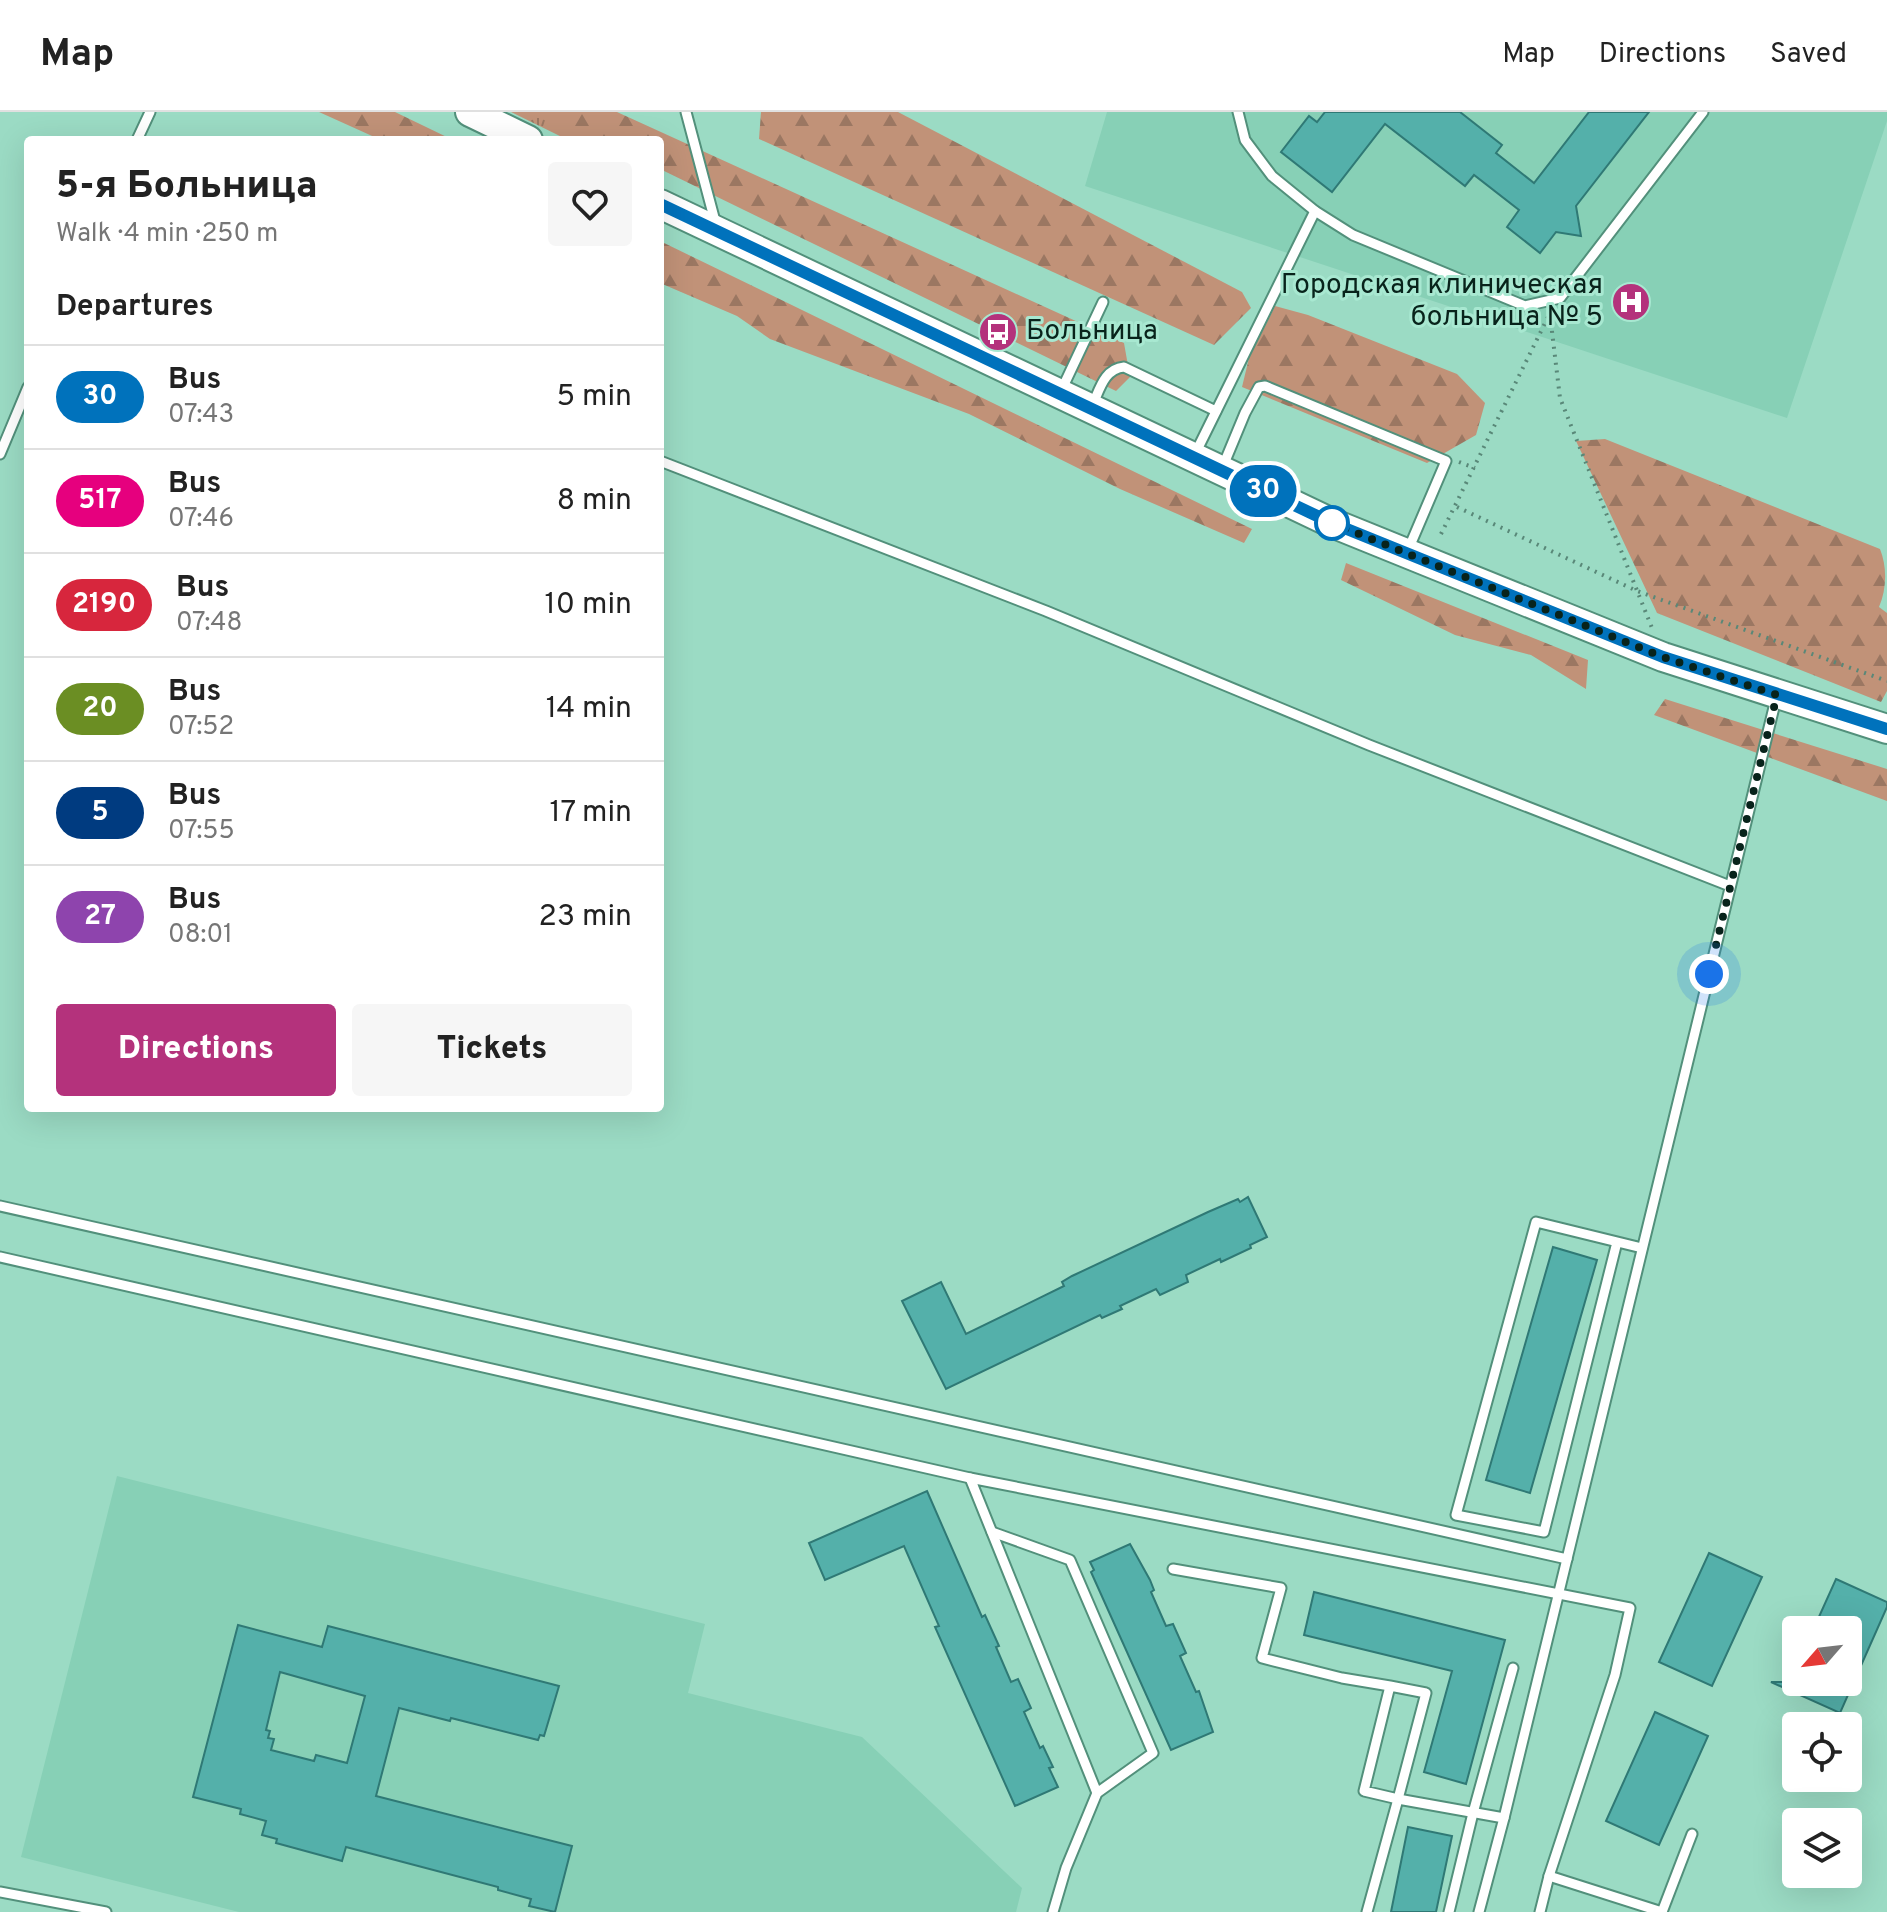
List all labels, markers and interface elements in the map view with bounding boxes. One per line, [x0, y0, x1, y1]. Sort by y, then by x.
text: Map [40, 31, 114, 80]
text: Map [1502, 37, 1555, 73]
text: Directions [1599, 37, 1726, 73]
text: Saved [1770, 37, 1847, 73]
button: heart [548, 162, 632, 246]
text: 5-я Больница [56, 163, 318, 212]
text: Walk · 4 min · 250 m [56, 218, 278, 251]
place label: Городская клиническая больница № 5 [1281, 268, 1603, 336]
hospital icon: Городская клиническая больница № 5 [1610, 281, 1652, 323]
text: Departures [56, 289, 214, 326]
bus stop icon: Больница [977, 311, 1019, 353]
place label: Больница [1026, 314, 1158, 350]
text: Bus [168, 362, 221, 399]
text: 30 [83, 379, 117, 415]
text: 5 min [556, 379, 632, 416]
text: 07:43 [168, 399, 234, 432]
line badge: 30 [1227, 465, 1299, 517]
text: Bus [168, 466, 221, 503]
text: 30 [1246, 473, 1280, 509]
text: 517 [78, 483, 122, 519]
text: 8 min [557, 483, 632, 520]
text: 07:46 [168, 503, 234, 536]
unlabelled marker [1315, 506, 1349, 540]
text: Bus [176, 570, 229, 607]
text: 2190 [72, 587, 136, 623]
text: 10 min [545, 587, 632, 624]
text: 07:48 [176, 607, 242, 640]
text: Bus [168, 674, 221, 711]
text: 20 [82, 691, 118, 727]
text: 14 min [546, 691, 632, 728]
text: 07:52 [168, 711, 234, 744]
text: Bus [168, 778, 221, 815]
text: 5 [91, 795, 109, 831]
text: 17 min [549, 795, 632, 832]
text: 07:55 [168, 815, 235, 848]
text: Bus [168, 882, 221, 919]
text: 27 [84, 899, 116, 935]
text: 23 min [539, 899, 632, 936]
text: 08:01 [168, 919, 233, 952]
your location [1689, 954, 1729, 994]
button: Directions [56, 1004, 336, 1096]
button: Tickets [352, 1004, 632, 1096]
north arrow [1782, 1616, 1862, 1696]
map controls [1782, 1616, 1862, 1888]
button: locate [1782, 1712, 1862, 1792]
button: layers [1782, 1808, 1862, 1888]

